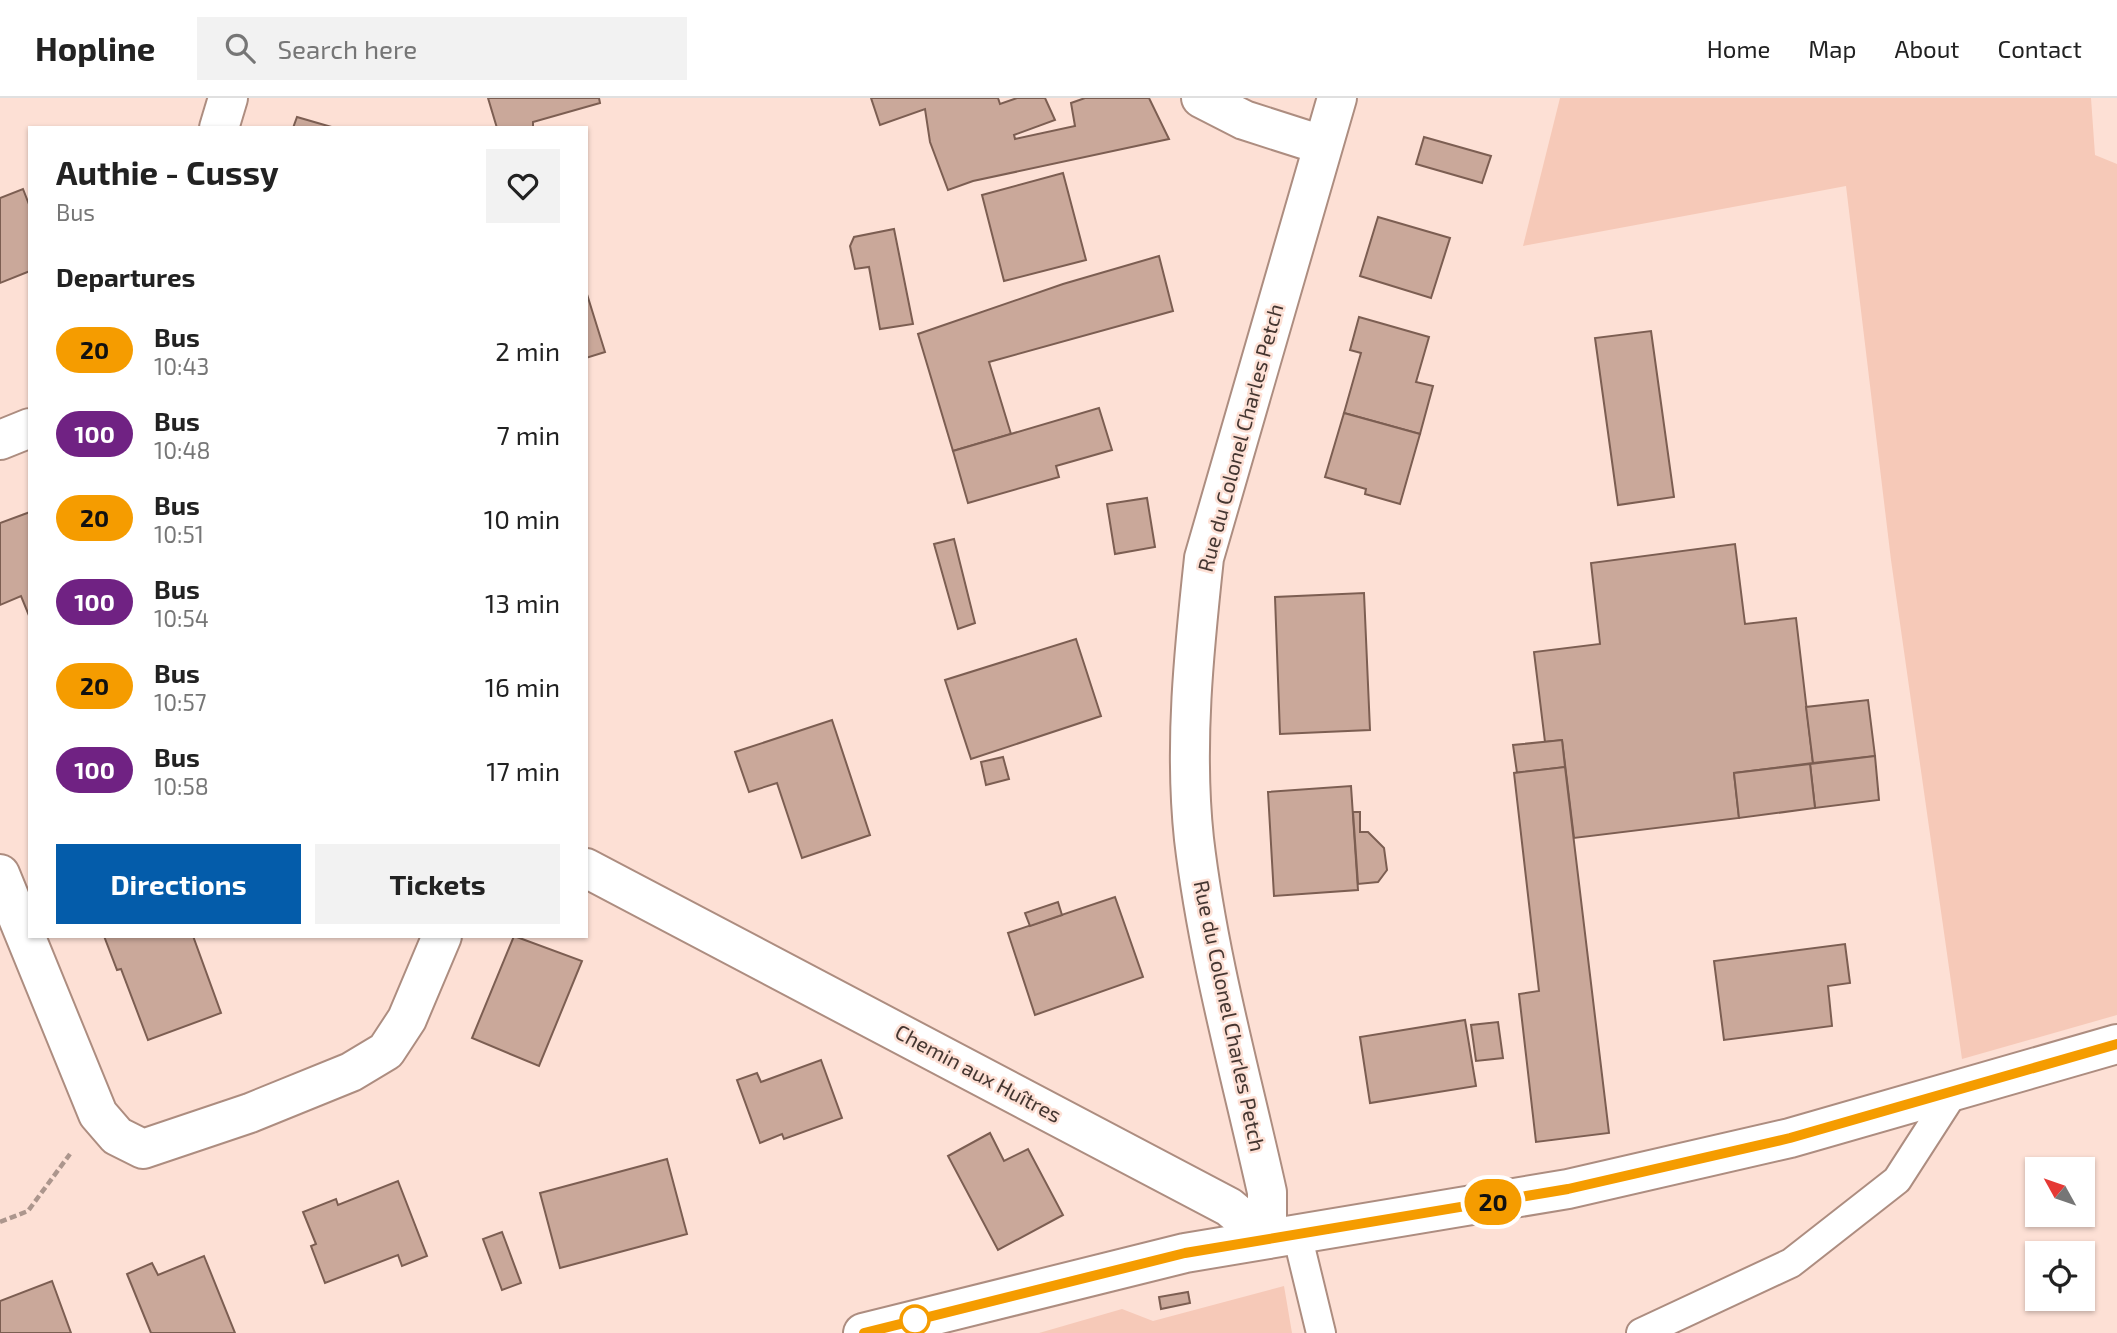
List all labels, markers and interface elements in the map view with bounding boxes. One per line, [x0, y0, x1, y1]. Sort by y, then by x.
search box [197, 17, 687, 80]
text: Hopline [35, 28, 155, 68]
icon: search [221, 29, 259, 67]
text: Search here [277, 33, 417, 64]
text: Home [1707, 34, 1770, 63]
text: Map [1808, 34, 1856, 63]
text: About [1894, 34, 1960, 63]
text: Contact [1998, 34, 2082, 63]
button: heart [486, 149, 560, 223]
text: Authie - Cussy [56, 152, 279, 192]
text: Bus [56, 198, 95, 226]
text: Departures [56, 261, 195, 292]
street label: Rue du Colonel Charles Petch [1192, 301, 1287, 574]
text: Bus [154, 321, 200, 352]
text: 20 [80, 335, 109, 364]
text: 2 min [495, 335, 560, 366]
text: 10:43 [154, 352, 209, 380]
text: Bus [154, 405, 200, 436]
text: 100 [74, 419, 115, 448]
text: 7 min [497, 419, 560, 450]
text: 10:48 [154, 436, 211, 464]
text: Bus [154, 489, 200, 520]
text: 20 [80, 503, 109, 532]
text: 10 min [484, 503, 560, 534]
text: 10:51 [154, 520, 204, 548]
text: Bus [154, 573, 200, 604]
text: 100 [74, 587, 115, 616]
text: 13 min [485, 587, 560, 618]
text: 10:54 [154, 604, 209, 632]
text: Bus [154, 657, 200, 688]
text: 20 [80, 671, 109, 700]
text: 16 min [485, 671, 560, 702]
text: 10:57 [154, 688, 207, 716]
text: Bus [154, 741, 200, 772]
text: 100 [74, 755, 115, 784]
text: 17 min [486, 755, 560, 786]
text: 10:58 [154, 772, 209, 800]
button: Directions [56, 844, 301, 924]
button: Tickets [315, 844, 560, 924]
street label: Rue du Colonel Charles Petch [1189, 878, 1271, 1154]
street label: Chemin aux Huîtres [891, 1018, 1066, 1127]
north arrow [2025, 1157, 2095, 1227]
map controls [2025, 1157, 2095, 1311]
line badge: 20 [1462, 1179, 1524, 1225]
text: 20 [1478, 1187, 1508, 1216]
button: locate [2025, 1241, 2095, 1311]
unlabelled marker [900, 1305, 930, 1333]

